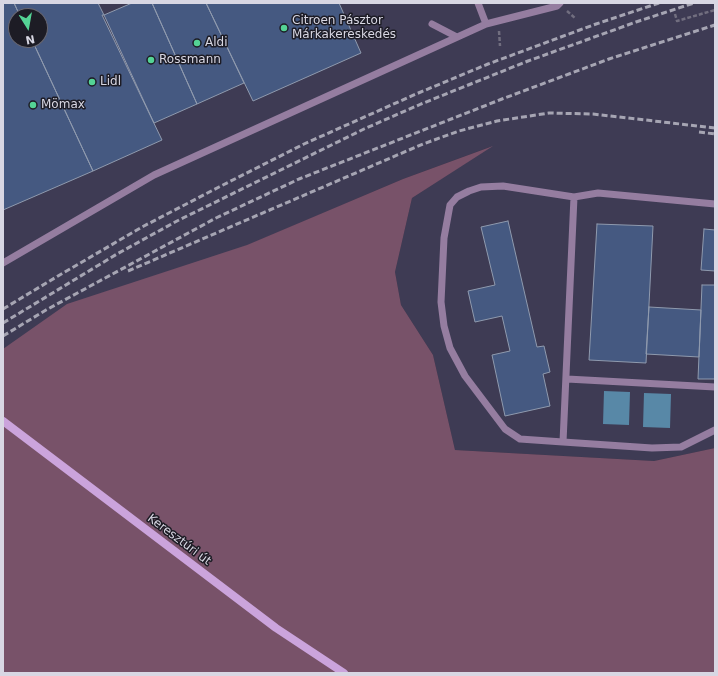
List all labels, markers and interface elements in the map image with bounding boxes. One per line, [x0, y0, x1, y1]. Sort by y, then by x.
north arrow [8, 8, 48, 48]
place label: Citroen Pásztor Márkakereskedés [292, 14, 396, 42]
marker: Citroen Pásztor Márkakereskedés [279, 23, 289, 33]
text: N [24, 32, 36, 47]
place label: Aldi [205, 36, 227, 50]
marker: Aldi [192, 38, 202, 48]
place label: Rossmann [159, 53, 221, 67]
marker: Rossmann [146, 55, 156, 65]
place label: Lidl [100, 75, 121, 89]
marker: Lidl [87, 77, 97, 87]
place label: Mömax [41, 98, 85, 112]
marker: Mömax [28, 100, 38, 110]
street label: Keresztúri út [144, 511, 214, 569]

